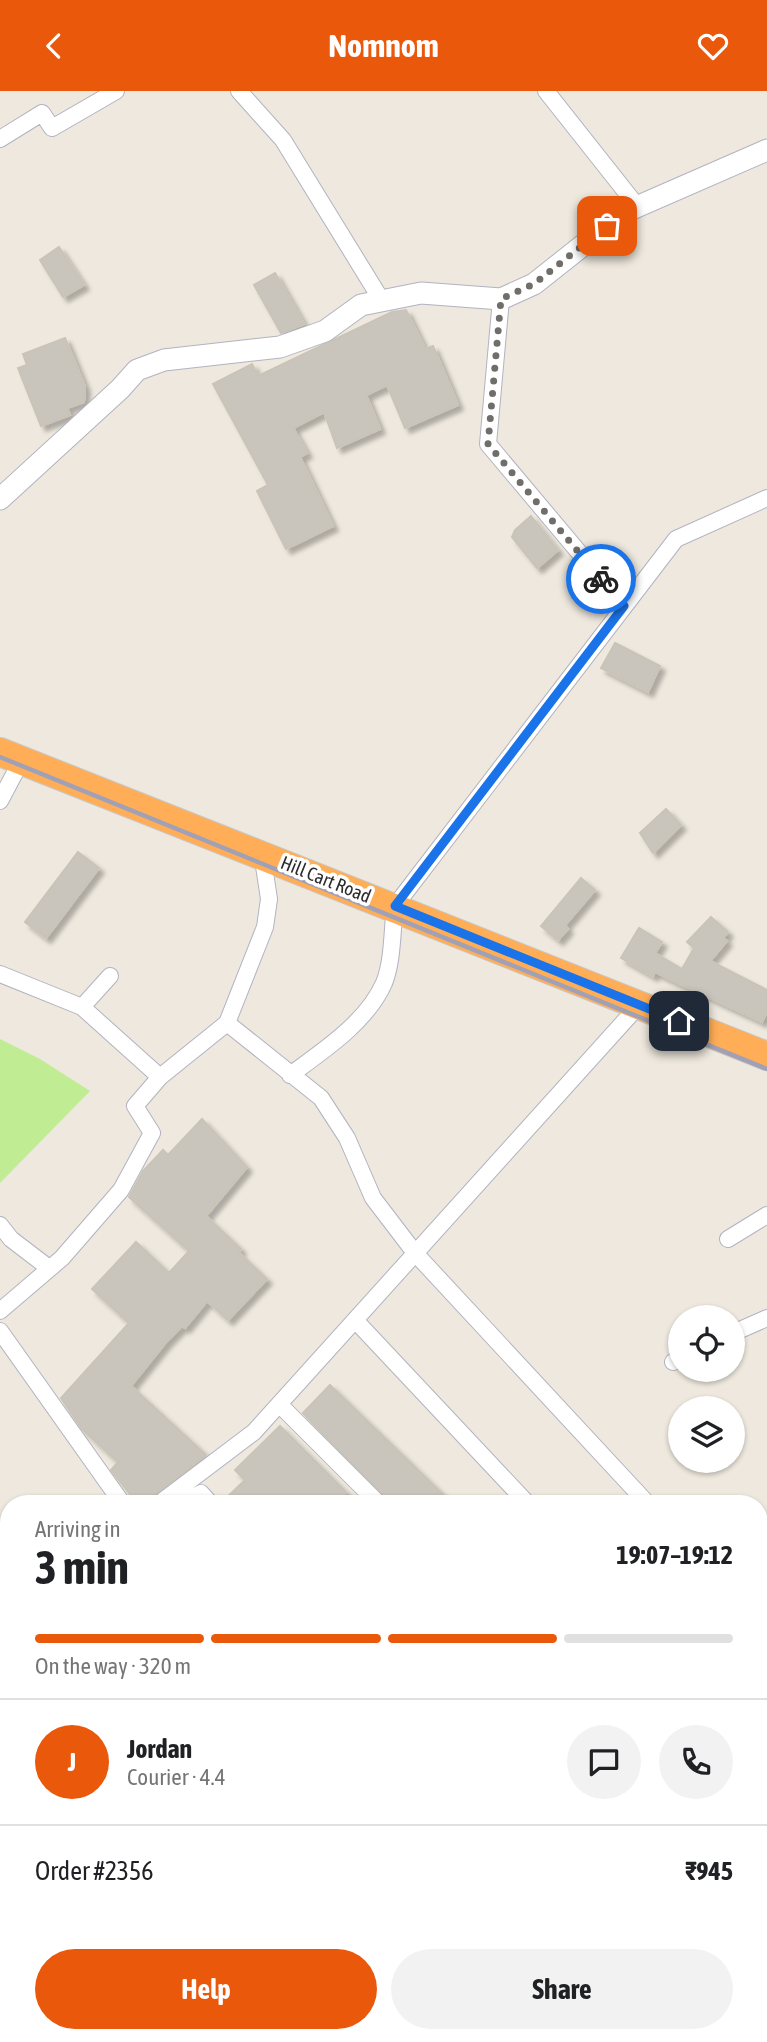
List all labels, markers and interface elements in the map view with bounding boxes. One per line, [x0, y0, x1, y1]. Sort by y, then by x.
icon: back [35, 27, 73, 65]
text: Nomnom [328, 27, 439, 64]
icon: heart [694, 27, 732, 65]
pin [577, 196, 637, 256]
icon: bag [588, 207, 626, 245]
courier [566, 544, 636, 614]
icon: bike [582, 560, 620, 598]
street label: Hill Cart Road [278, 851, 374, 907]
pin [649, 991, 709, 1051]
icon: home [660, 1002, 698, 1040]
map controls [668, 1305, 745, 1473]
button: locate [668, 1305, 745, 1382]
button: layers [668, 1396, 745, 1473]
text: Arriving in [35, 1516, 121, 1542]
text: 19:07–19:12 [616, 1540, 733, 1570]
text: 3 min [35, 1541, 129, 1594]
text: On the way · 320 m [35, 1653, 191, 1679]
button: chat [567, 1725, 641, 1799]
button: phone [659, 1725, 733, 1799]
text: Jordan [127, 1734, 192, 1764]
text: J [68, 1747, 76, 1777]
text: Courier · 4.4 [127, 1764, 226, 1790]
text: Order #2356 [35, 1856, 154, 1886]
text: ₹945 [685, 1856, 733, 1886]
button: Help [35, 1949, 377, 2029]
button: Share [391, 1949, 733, 2029]

